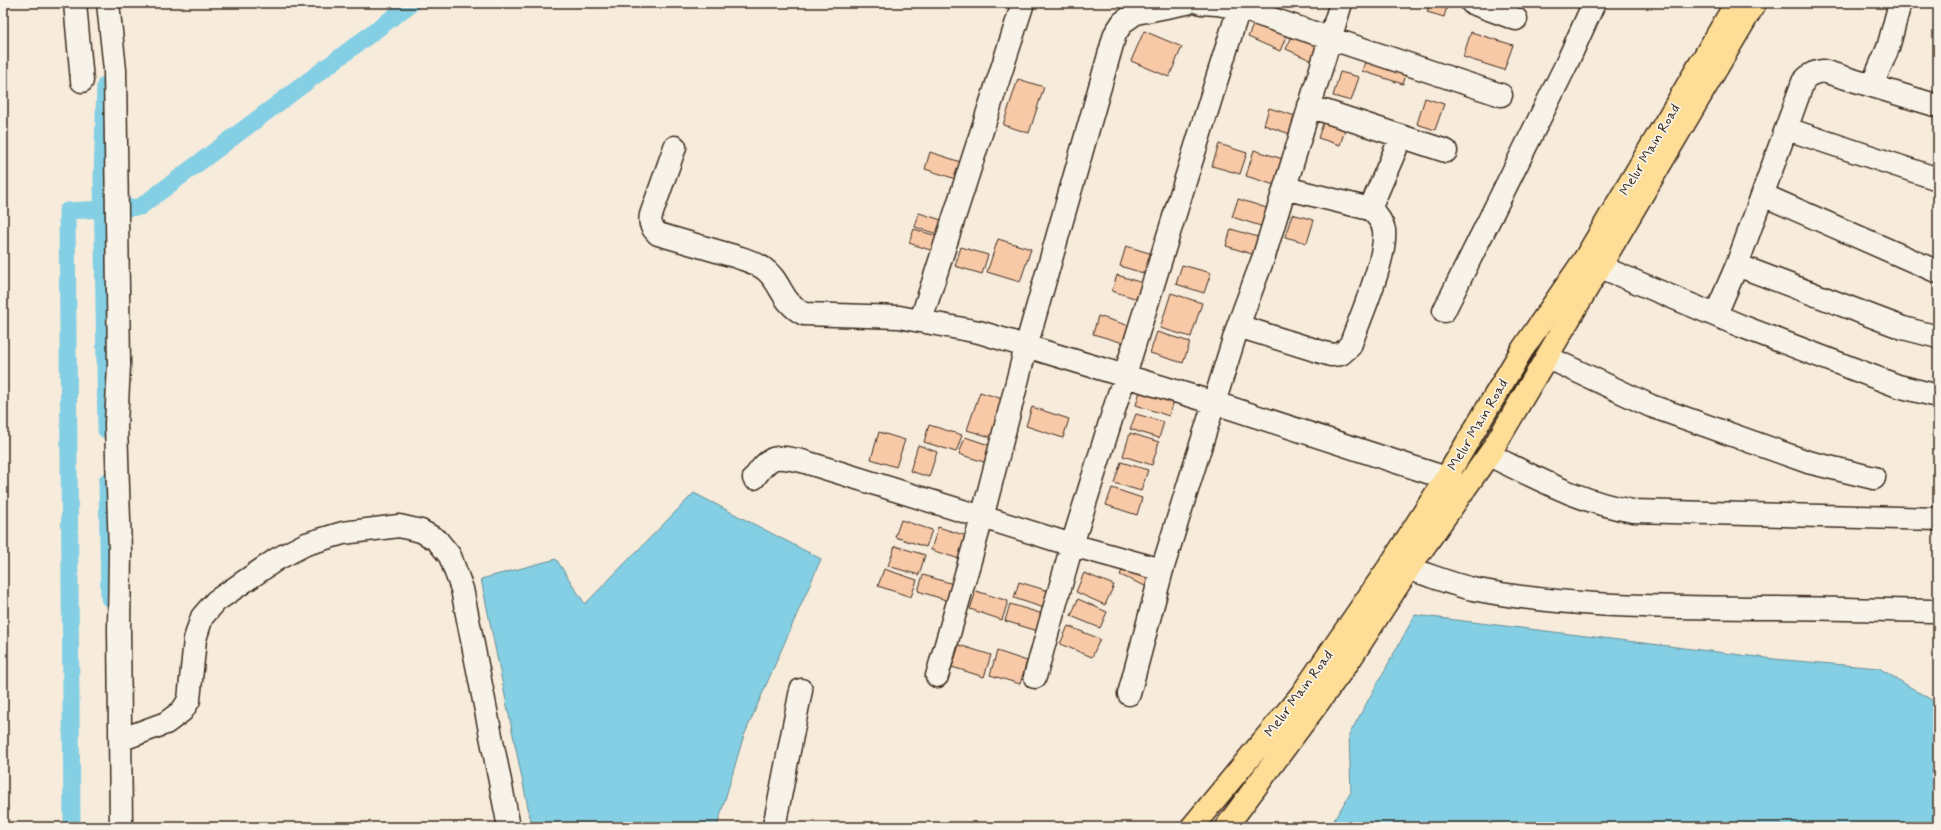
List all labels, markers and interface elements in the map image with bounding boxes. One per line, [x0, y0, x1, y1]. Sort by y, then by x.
street label: Melur Main Road [1616, 101, 1684, 199]
street label: Melur Main Road [1444, 376, 1512, 474]
street label: Melur Main Road [1261, 647, 1337, 741]

